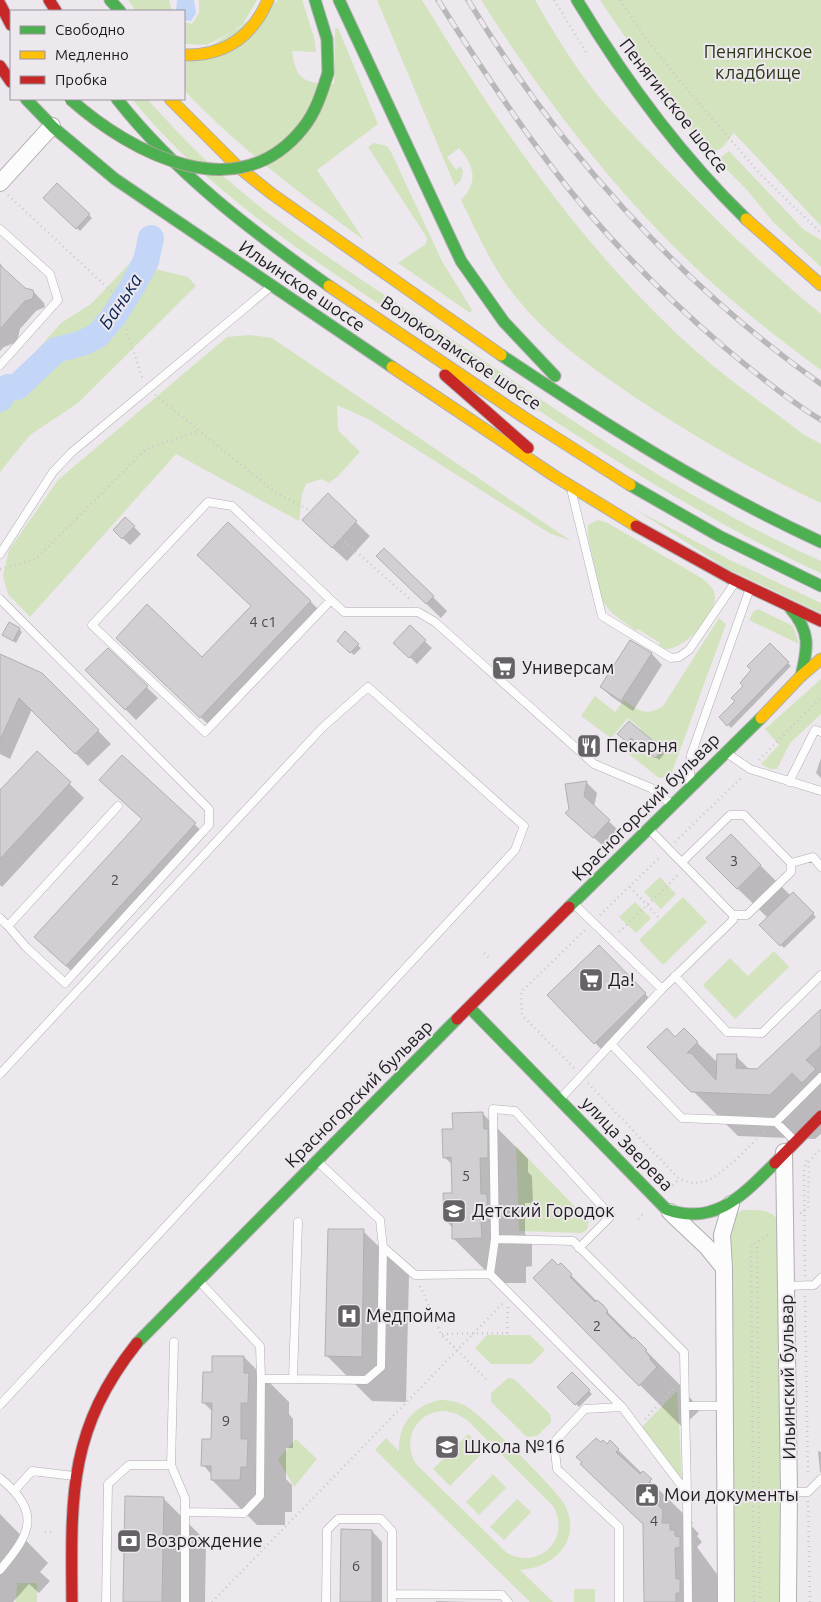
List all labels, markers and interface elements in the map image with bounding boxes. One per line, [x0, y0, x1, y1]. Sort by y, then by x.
legend [10, 10, 185, 100]
text: Свободно [55, 21, 125, 38]
street label: Пенягинское шоссе [616, 34, 733, 176]
park label: Пенягинское кладбище [704, 41, 812, 82]
text: Медленно [55, 46, 129, 63]
text: Пробка [55, 71, 107, 88]
street label: Ильинское шоссе [236, 236, 369, 335]
water label: Банька [94, 269, 146, 333]
street label: Волоколамское шоссе [378, 291, 545, 413]
house number: 4 с1 [249, 613, 277, 630]
supermarket icon: Универсам [491, 655, 517, 681]
place label: Универсам [522, 657, 614, 677]
street label: Красногорский бульвар [568, 729, 723, 884]
restaurant icon: Пекарня [576, 733, 602, 759]
place label: Пекарня [606, 735, 678, 755]
house number: 3 [730, 852, 738, 869]
house number: 2 [111, 871, 119, 888]
supermarket icon: Да! [578, 967, 604, 993]
place label: Да! [608, 969, 635, 989]
street label: Красногорский бульвар [281, 1016, 436, 1171]
street label: улица Зверева [578, 1092, 678, 1194]
house number: 5 [462, 1167, 470, 1184]
school or university icon: Детский Городок [441, 1198, 467, 1224]
place label: Детский Городок [472, 1200, 615, 1220]
street label: Ильинский бульвар [776, 1294, 798, 1460]
hospital icon: Медпойма [336, 1303, 362, 1329]
place label: Медпойма [366, 1305, 456, 1325]
house number: 2 [593, 1317, 601, 1334]
house number: 9 [222, 1412, 230, 1429]
school or university icon: Школа №16 [434, 1434, 460, 1460]
place label: Школа №16 [464, 1436, 565, 1456]
public building icon: Мои документы [634, 1482, 660, 1508]
place label: Мои документы [664, 1484, 799, 1504]
house number: 4 [650, 1512, 658, 1529]
bank icon: Возрождение [116, 1528, 142, 1554]
place label: Возрождение [146, 1530, 263, 1550]
house number: 6 [352, 1557, 360, 1574]

